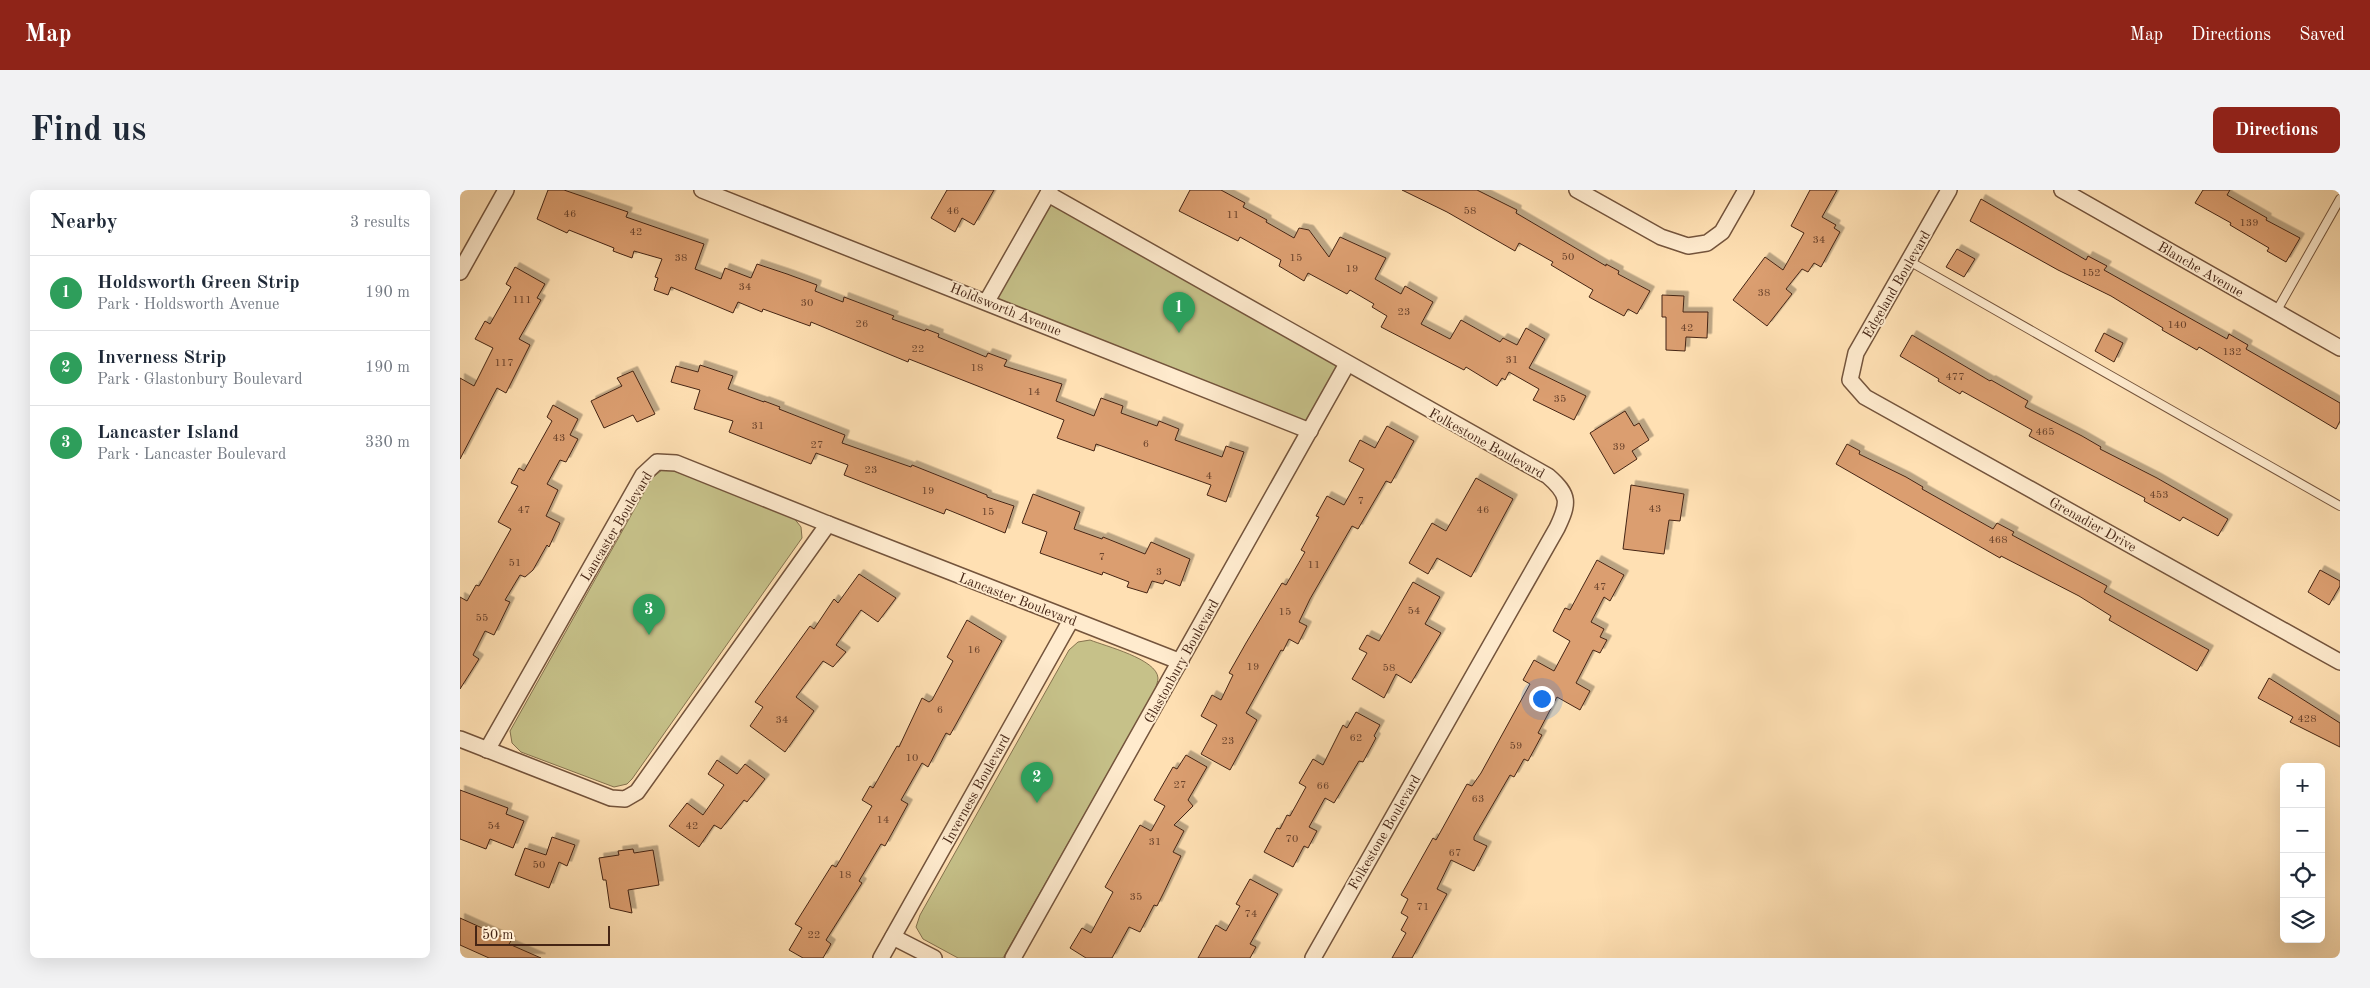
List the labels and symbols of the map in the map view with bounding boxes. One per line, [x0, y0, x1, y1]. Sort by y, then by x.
house number: 46 [947, 206, 959, 217]
house number: 58 [1464, 206, 1476, 217]
house number: 46 [564, 209, 576, 220]
house number: 11 [1227, 210, 1239, 221]
house number: 139 [2239, 218, 2259, 229]
house number: 42 [630, 227, 642, 238]
street label: Edgeland Boulevard [1860, 228, 1933, 341]
house number: 34 [1813, 235, 1825, 246]
street label: Blanche Avenue [2155, 240, 2246, 300]
house number: 50 [1562, 252, 1574, 263]
house number: 38 [675, 253, 687, 264]
house number: 15 [1290, 253, 1302, 264]
house number: 19 [1346, 264, 1358, 275]
house number: 152 [2081, 268, 2101, 279]
street label: Holdsworth Avenue [948, 281, 1063, 339]
house number: 34 [739, 282, 751, 293]
house number: 38 [1758, 288, 1770, 299]
pin: 1 [1163, 292, 1195, 333]
house number: 111 [512, 295, 532, 306]
house number: 30 [801, 298, 813, 309]
house number: 23 [1398, 307, 1410, 318]
house number: 26 [856, 319, 868, 330]
house number: 140 [2167, 320, 2187, 331]
house number: 42 [1681, 323, 1693, 334]
house number: 22 [912, 344, 924, 355]
house number: 132 [2222, 347, 2242, 358]
house number: 31 [1506, 355, 1518, 366]
house number: 117 [494, 358, 514, 369]
house number: 18 [971, 363, 983, 374]
house number: 477 [1945, 372, 1965, 383]
house number: 14 [1028, 387, 1040, 398]
house number: 35 [1554, 394, 1566, 405]
street label: Folkestone Boulevard [1426, 406, 1547, 482]
house number: 31 [752, 421, 764, 432]
house number: 465 [2035, 427, 2055, 438]
house number: 43 [553, 433, 565, 444]
house number: 6 [1143, 439, 1149, 450]
house number: 27 [811, 440, 823, 451]
house number: 39 [1613, 442, 1625, 453]
house number: 23 [865, 465, 877, 476]
street label: Lancaster Boulevard [579, 469, 655, 584]
house number: 4 [1206, 471, 1212, 482]
house number: 19 [922, 486, 934, 497]
house number: 453 [2149, 490, 2169, 501]
street label: Grenadier Drive [2046, 495, 2139, 555]
house number: 7 [1358, 496, 1364, 507]
house number: 43 [1649, 504, 1661, 515]
house number: 47 [518, 505, 530, 516]
house number: 46 [1477, 505, 1489, 516]
house number: 15 [982, 507, 994, 518]
house number: 468 [1988, 535, 2008, 546]
house number: 7 [1099, 552, 1105, 563]
house number: 51 [509, 558, 521, 569]
house number: 11 [1308, 560, 1320, 571]
house number: 3 [1156, 567, 1162, 578]
street label: Lancaster Boulevard [957, 571, 1079, 629]
house number: 47 [1594, 582, 1606, 593]
pin: 3 [633, 594, 665, 635]
street label: Glastonbury Boulevard [1142, 597, 1222, 726]
house number: 54 [1408, 606, 1420, 617]
house number: 15 [1279, 607, 1291, 618]
house number: 55 [476, 613, 488, 624]
house number: 16 [968, 645, 980, 656]
house number: 19 [1247, 662, 1259, 673]
house number: 58 [1383, 663, 1395, 674]
your location [1529, 686, 1555, 712]
house number: 6 [937, 705, 943, 716]
house number: 428 [2297, 714, 2317, 725]
house number: 34 [776, 715, 788, 726]
street label: Inverness Boulevard [941, 732, 1013, 847]
house number: 62 [1350, 733, 1362, 744]
house number: 23 [1222, 736, 1234, 747]
house number: 59 [1510, 741, 1522, 752]
house number: 10 [906, 753, 918, 764]
pin: 2 [1021, 762, 1053, 803]
street label: Folkestone Boulevard [1346, 773, 1423, 892]
house number: 27 [1174, 780, 1186, 791]
house number: 66 [1317, 781, 1329, 792]
house number: 63 [1472, 794, 1484, 805]
house number: 14 [877, 815, 889, 826]
house number: 54 [488, 821, 500, 832]
house number: 42 [686, 821, 698, 832]
house number: 70 [1286, 834, 1298, 845]
house number: 31 [1149, 837, 1161, 848]
house number: 67 [1449, 848, 1461, 859]
house number: 50 [533, 860, 545, 871]
house number: 18 [839, 870, 851, 881]
house number: 35 [1130, 892, 1142, 903]
house number: 71 [1417, 902, 1429, 913]
house number: 74 [1245, 909, 1257, 920]
scale bar [475, 923, 610, 946]
house number: 22 [808, 930, 820, 941]

